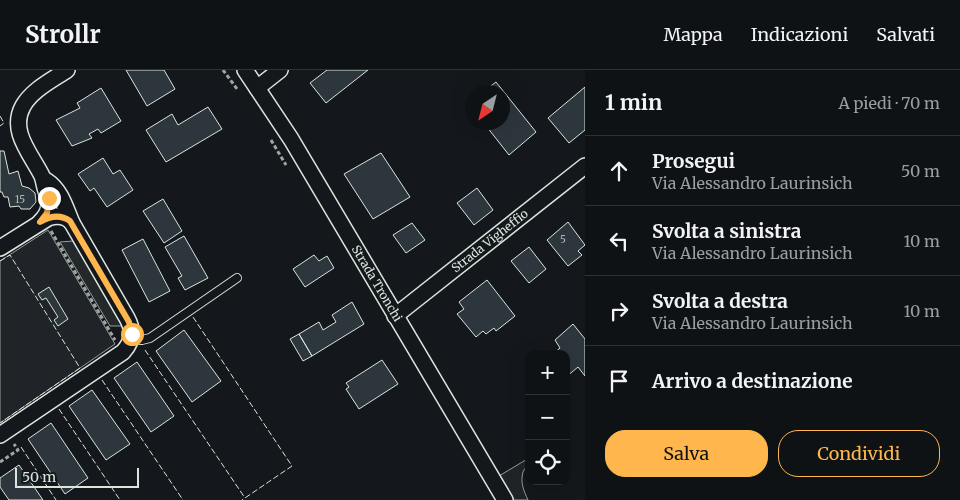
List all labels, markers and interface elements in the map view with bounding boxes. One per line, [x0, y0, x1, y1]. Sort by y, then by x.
text: Strollr [25, 19, 101, 50]
text: Mappa [663, 23, 723, 46]
text: Indicazioni [751, 23, 848, 46]
text: Salvati [876, 23, 935, 46]
north arrow [465, 85, 510, 130]
text: 1 min [605, 89, 662, 116]
text: A piedi · 70 m [839, 93, 940, 113]
text: Prosegui [652, 149, 735, 173]
icon: ahead [605, 157, 633, 185]
text: 50 m [901, 161, 940, 181]
text: Via Alessandro Laurinsich [652, 173, 853, 193]
route end [38, 187, 61, 210]
house number: 15 [15, 193, 25, 206]
street label: Strada Vigheffio [448, 206, 531, 275]
text: Svolta a sinistra [652, 219, 801, 243]
icon: left [605, 227, 633, 255]
text: 10 m [903, 231, 940, 251]
house number: 5 [560, 233, 566, 246]
street label: Strada Tronchi [349, 242, 406, 324]
text: Via Alessandro Laurinsich [652, 243, 853, 263]
text: Svolta a destra [652, 289, 788, 313]
icon: right [605, 297, 633, 325]
text: 10 m [903, 301, 940, 321]
text: Via Alessandro Laurinsich [652, 313, 853, 333]
route start [121, 323, 144, 346]
map controls [525, 350, 570, 485]
button: + [525, 350, 570, 395]
icon: arrive [605, 367, 633, 395]
text: Arrivo a destinazione [652, 369, 852, 393]
button: − [525, 395, 570, 440]
button: Salva [605, 430, 768, 477]
button: Condividi [778, 430, 940, 477]
button: locate [525, 440, 570, 485]
scale bar [15, 465, 139, 488]
text: 50 m [22, 468, 56, 486]

